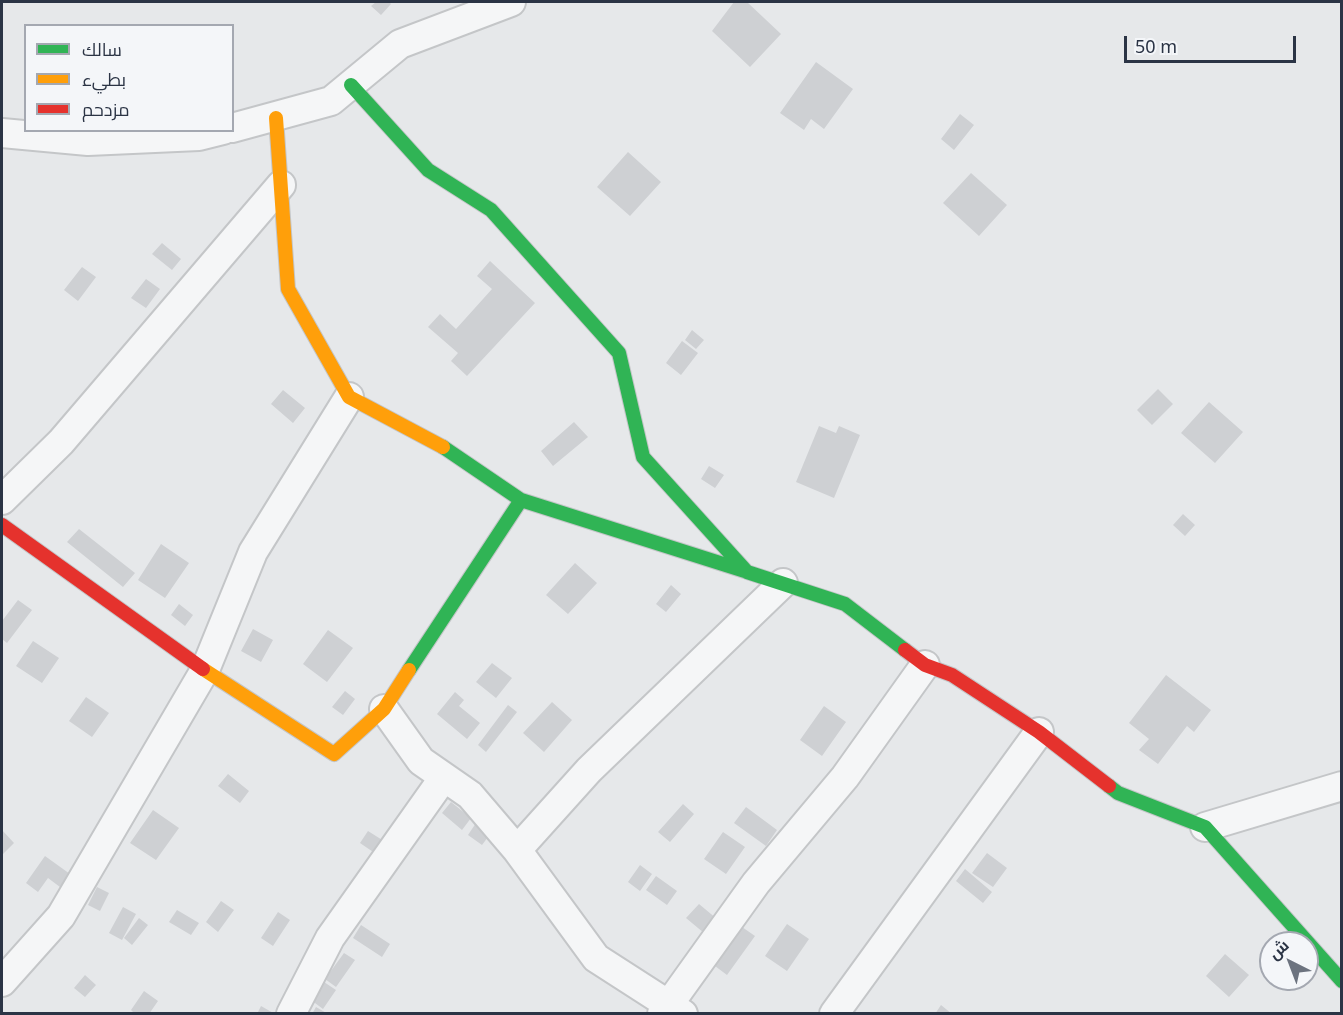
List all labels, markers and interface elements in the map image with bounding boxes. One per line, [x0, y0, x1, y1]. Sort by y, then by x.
legend [24, 24, 234, 132]
scale bar [1127, 24, 1300, 62]
text: 50 m [1135, 34, 1177, 58]
text: سالك [82, 37, 122, 61]
text: بطيء [82, 67, 126, 91]
text: مزدحم [82, 97, 130, 121]
north arrow [1259, 931, 1319, 991]
text: ش [1263, 934, 1293, 964]

